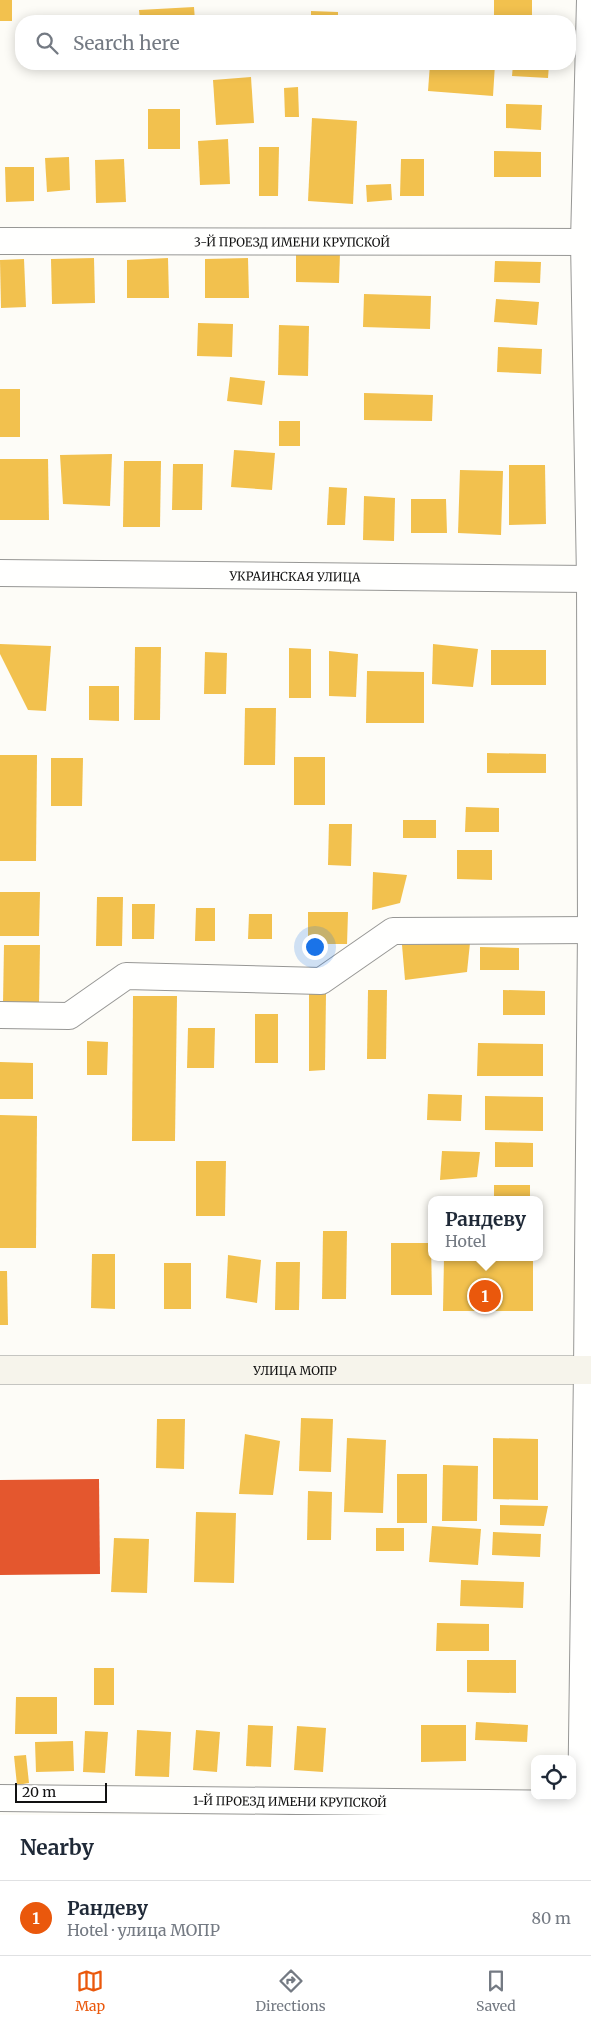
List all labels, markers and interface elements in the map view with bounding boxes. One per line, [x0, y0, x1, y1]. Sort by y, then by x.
search box [15, 15, 576, 70]
icon: search [33, 29, 61, 57]
text: Search here [73, 31, 180, 55]
street label: 3-Й ПРОЕЗД ИМЕНИ КРУПСКОЙ [194, 234, 390, 249]
street label: УКРАИНСКАЯ УЛИЦА [228, 568, 361, 584]
your location [302, 934, 328, 960]
popup [428, 1196, 543, 1261]
text: Рандеву [445, 1207, 526, 1231]
text: Hotel [445, 1231, 486, 1251]
pin: 1 [469, 1277, 501, 1315]
street label: УЛИЦА МОПР [252, 1363, 337, 1378]
map controls [531, 1755, 576, 1800]
button: locate [531, 1755, 576, 1800]
scale bar [15, 1780, 108, 1803]
text: 20 m [22, 1783, 56, 1801]
street label: 1-Й ПРОЕЗД ИМЕНИ КРУПСКОЙ [193, 1792, 387, 1809]
text: Nearby [20, 1834, 94, 1861]
text: Рандеву [67, 1896, 148, 1920]
text: 1 [32, 1908, 40, 1928]
text: 80 m [532, 1908, 571, 1928]
text: Hotel · улица МОПР [67, 1920, 220, 1940]
tab: Map [75, 1967, 105, 2015]
tab: Directions [256, 1967, 326, 2015]
tab: Saved [476, 1967, 516, 2015]

